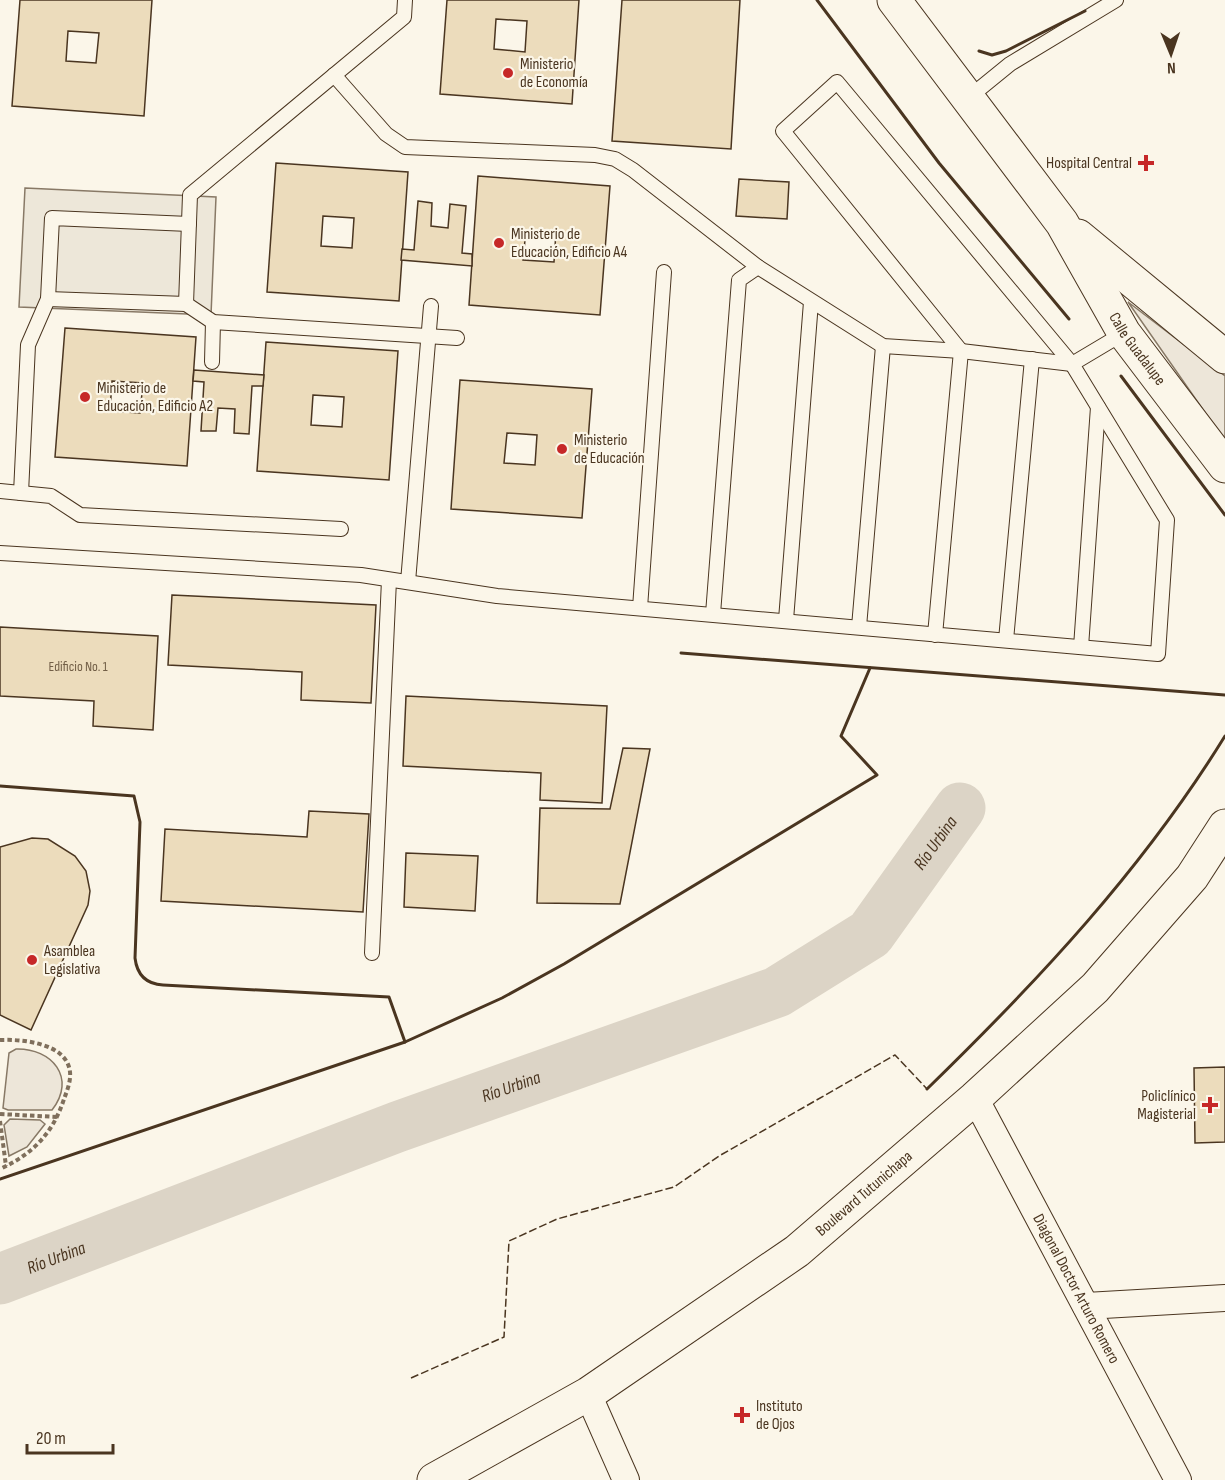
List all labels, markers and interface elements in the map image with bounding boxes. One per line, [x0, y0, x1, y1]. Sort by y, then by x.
north arrow [1141, 24, 1201, 84]
place label: Ministerio de Economía [520, 55, 588, 92]
text: N [1167, 58, 1176, 77]
marker: Ministerio de Economía [501, 66, 515, 80]
place label: Hospital Central [1046, 154, 1132, 173]
marker: Hospital Central [1137, 154, 1155, 172]
place label: Ministerio de Educación, Edificio A4 [511, 225, 627, 262]
marker: Ministerio de Educación, Edificio A4 [492, 236, 506, 250]
street label: Calle Guadalupe [1105, 309, 1170, 389]
place label: Ministerio de Educación, Edificio A2 [97, 379, 213, 416]
marker: Ministerio de Educación, Edificio A2 [78, 390, 92, 404]
place label: Ministerio de Educación [574, 431, 645, 468]
marker: Ministerio de Educación [555, 442, 569, 456]
house number: Edificio No. 1 [48, 658, 108, 675]
water label: Río Urbina [909, 811, 962, 874]
place label: Asamblea Legislativa [43, 942, 100, 979]
marker: Asamblea Legislativa [25, 953, 39, 967]
water label: Río Urbina [479, 1066, 544, 1107]
place label: Policlínico Magisterial [1137, 1087, 1196, 1124]
marker: Policlínico Magisterial [1201, 1096, 1219, 1114]
street label: Boulevard Tutunichapa [812, 1147, 916, 1240]
street label: Diagonal Doctor Arturo Romero [1029, 1211, 1124, 1367]
water label: Río Urbina [24, 1237, 89, 1278]
place label: Instituto de Ojos [756, 1397, 803, 1434]
marker: Instituto de Ojos [733, 1406, 751, 1424]
scale bar [27, 1417, 112, 1455]
text: 20 m [36, 1428, 66, 1449]

